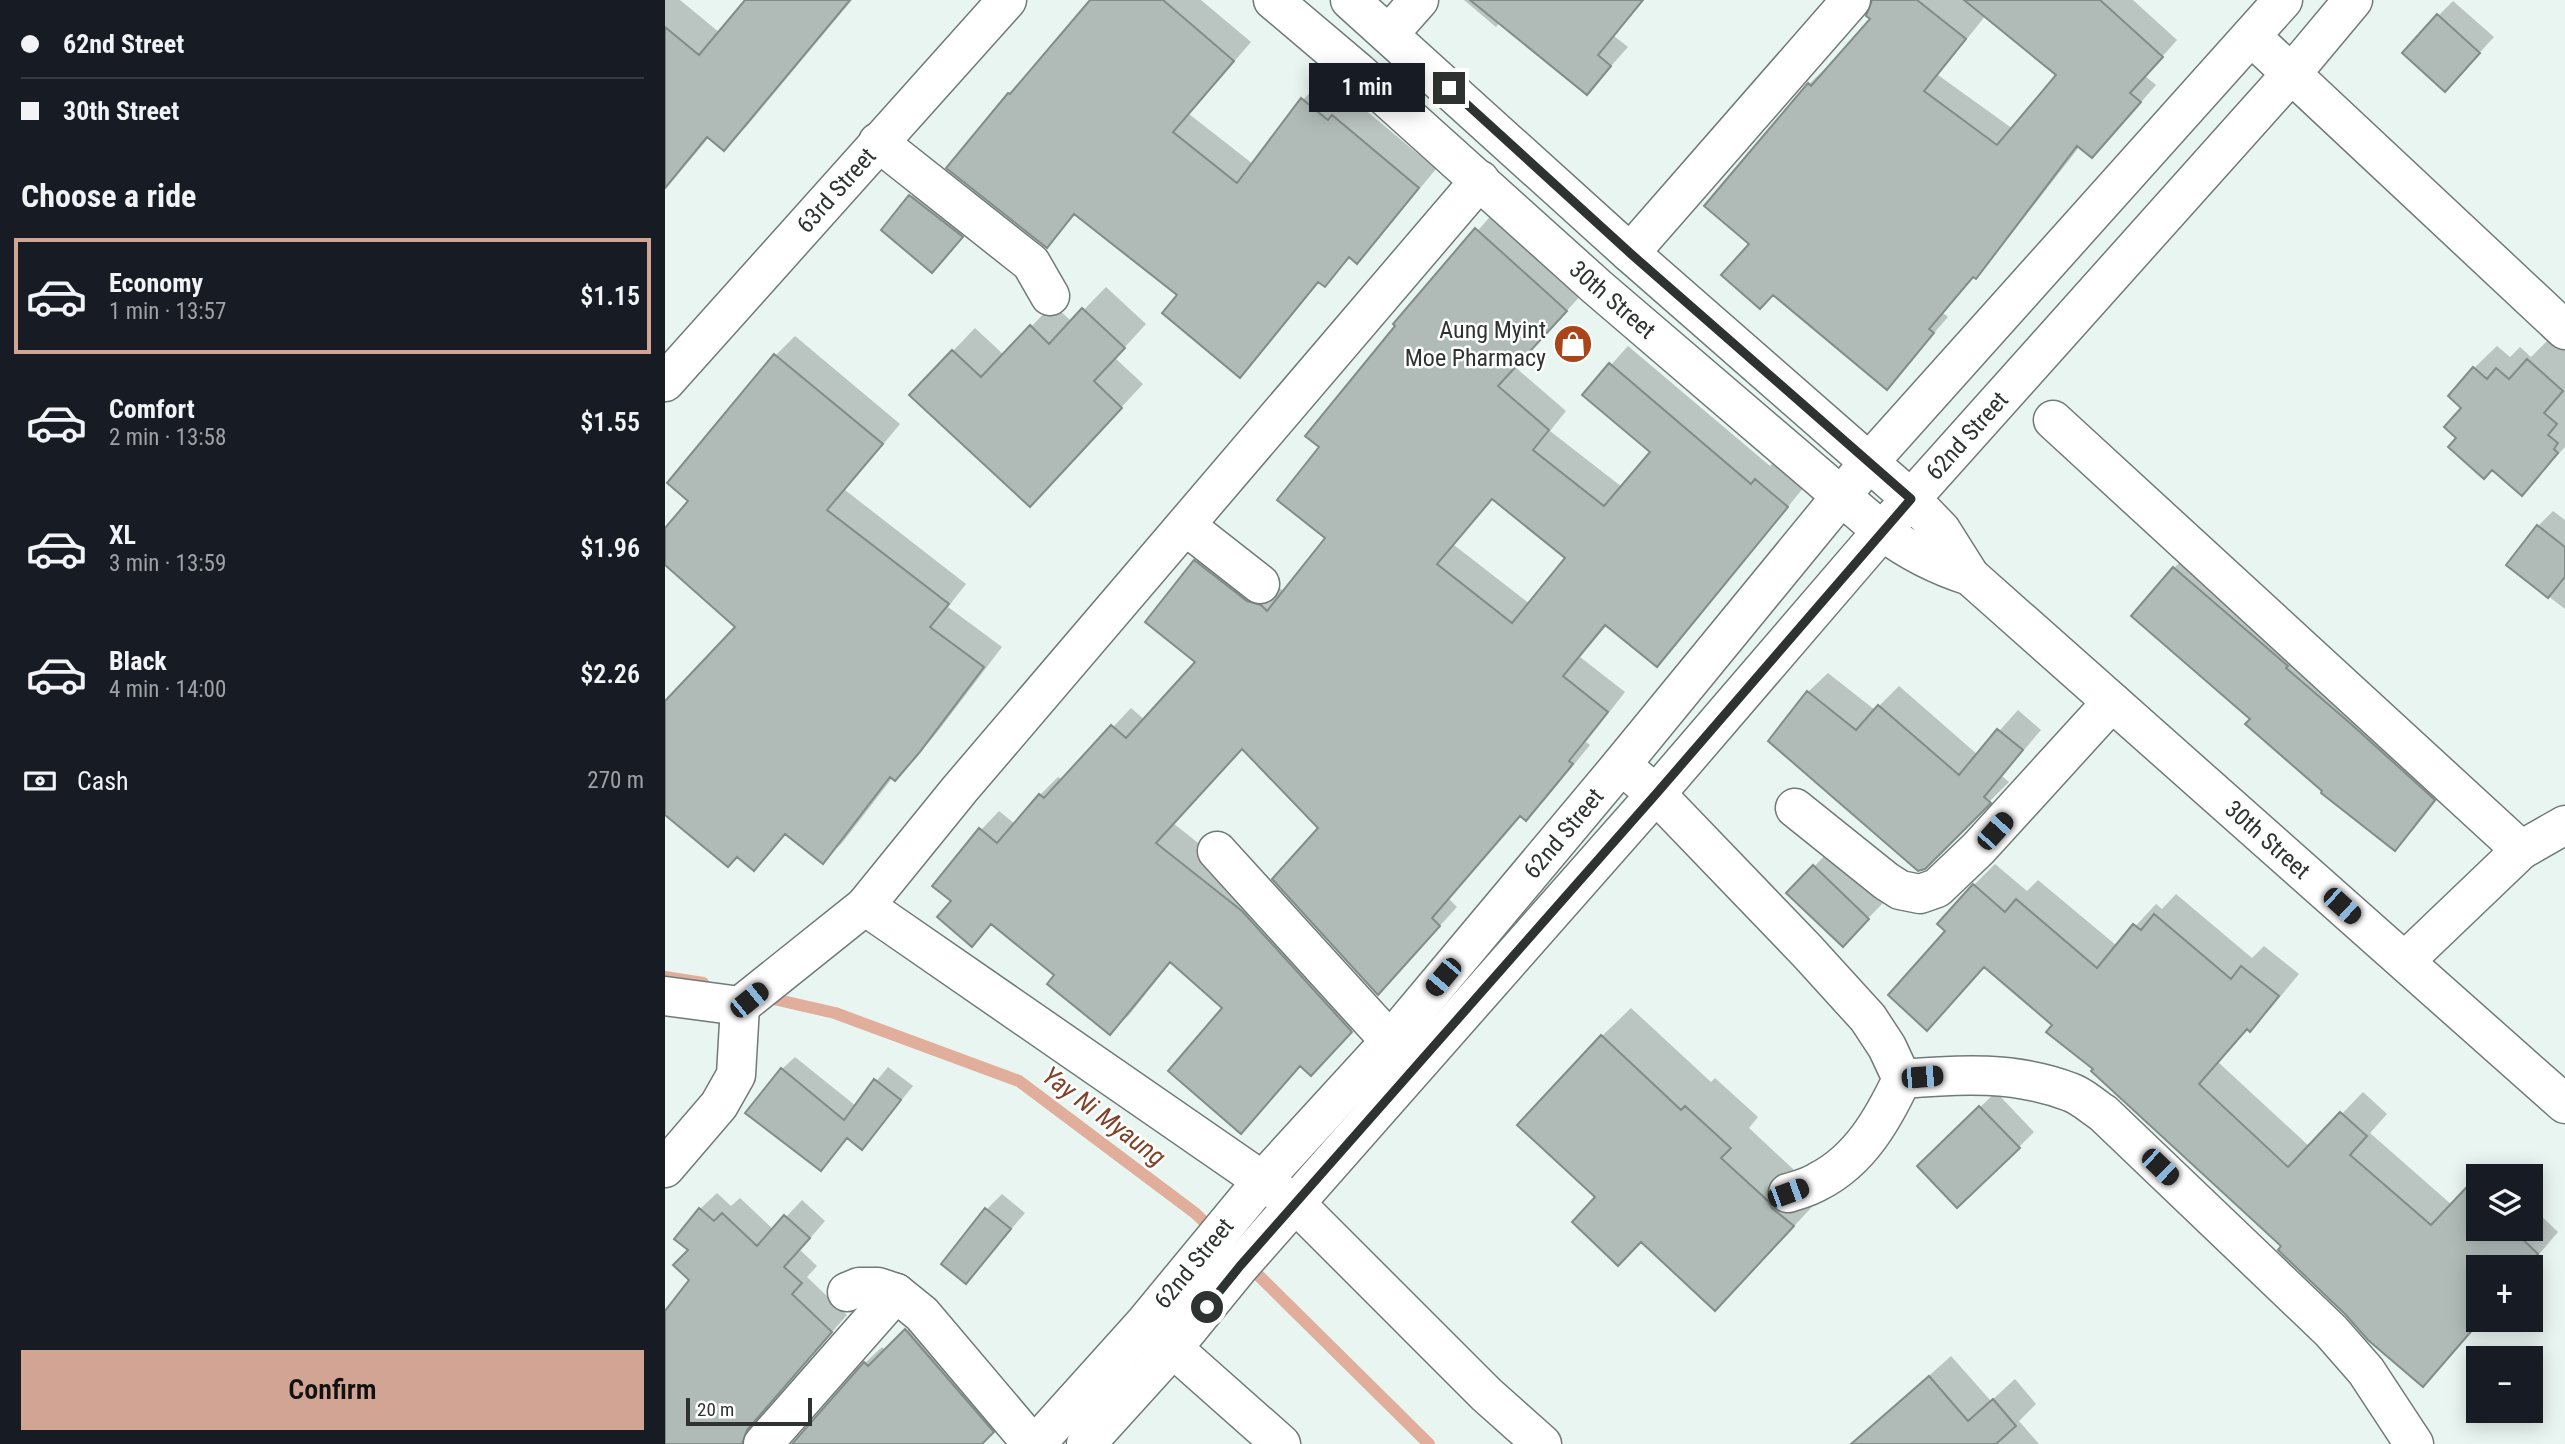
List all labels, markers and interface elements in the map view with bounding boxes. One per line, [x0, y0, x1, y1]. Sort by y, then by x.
text: 62nd Street [63, 29, 184, 59]
callout: 1 min [1309, 64, 1425, 112]
route end [1433, 72, 1465, 104]
text: 1 min [1342, 74, 1392, 101]
text: 30th Street [63, 96, 179, 126]
street label: 63rd Street [791, 142, 882, 239]
text: Choose a ride [21, 177, 196, 215]
street label: 30th Street [1564, 255, 1661, 345]
icon: car [25, 265, 88, 328]
text: Economy [109, 268, 203, 298]
text: $1.15 [580, 281, 640, 311]
text: 1 min · 13:57 [109, 298, 226, 325]
place label: Aung Myint Moe Pharmacy [1405, 316, 1546, 372]
shop icon: Aung Myint Moe Pharmacy [1552, 323, 1594, 365]
street label: 62nd Street [1920, 386, 2014, 486]
icon: car [25, 391, 88, 454]
text: Comfort [109, 394, 195, 424]
text: $1.55 [580, 407, 640, 437]
text: 2 min · 13:58 [109, 424, 226, 451]
icon: car [25, 517, 88, 580]
text: XL [109, 520, 136, 550]
text: $1.96 [580, 533, 640, 563]
text: 3 min · 13:59 [109, 550, 226, 577]
icon: car [25, 643, 88, 706]
text: Black [109, 646, 167, 676]
text: $2.26 [580, 659, 640, 689]
text: 4 min · 14:00 [109, 676, 226, 703]
icon: cash [21, 762, 59, 800]
text: Cash [77, 766, 129, 796]
text: 270 m [587, 767, 644, 794]
street label: 62nd Street [1518, 783, 1609, 884]
street label: 30th Street [2219, 795, 2316, 885]
car [1974, 808, 2017, 854]
car [2320, 884, 2365, 928]
car [1422, 954, 1465, 1000]
car [727, 979, 772, 1021]
water label: Yay Ni Myaung [1037, 1060, 1171, 1172]
car [1901, 1065, 1944, 1089]
car [2138, 1145, 2183, 1189]
map controls [2466, 1164, 2543, 1423]
button: layers [2466, 1164, 2543, 1241]
car [1765, 1176, 1812, 1210]
street label: 62nd Street [1149, 1212, 1239, 1314]
button: + [2466, 1255, 2543, 1332]
route start [1191, 1291, 1223, 1323]
button: − [2466, 1346, 2543, 1423]
button: Confirm [21, 1350, 644, 1430]
scale bar [686, 1395, 812, 1427]
text: 20 m [697, 1398, 734, 1421]

